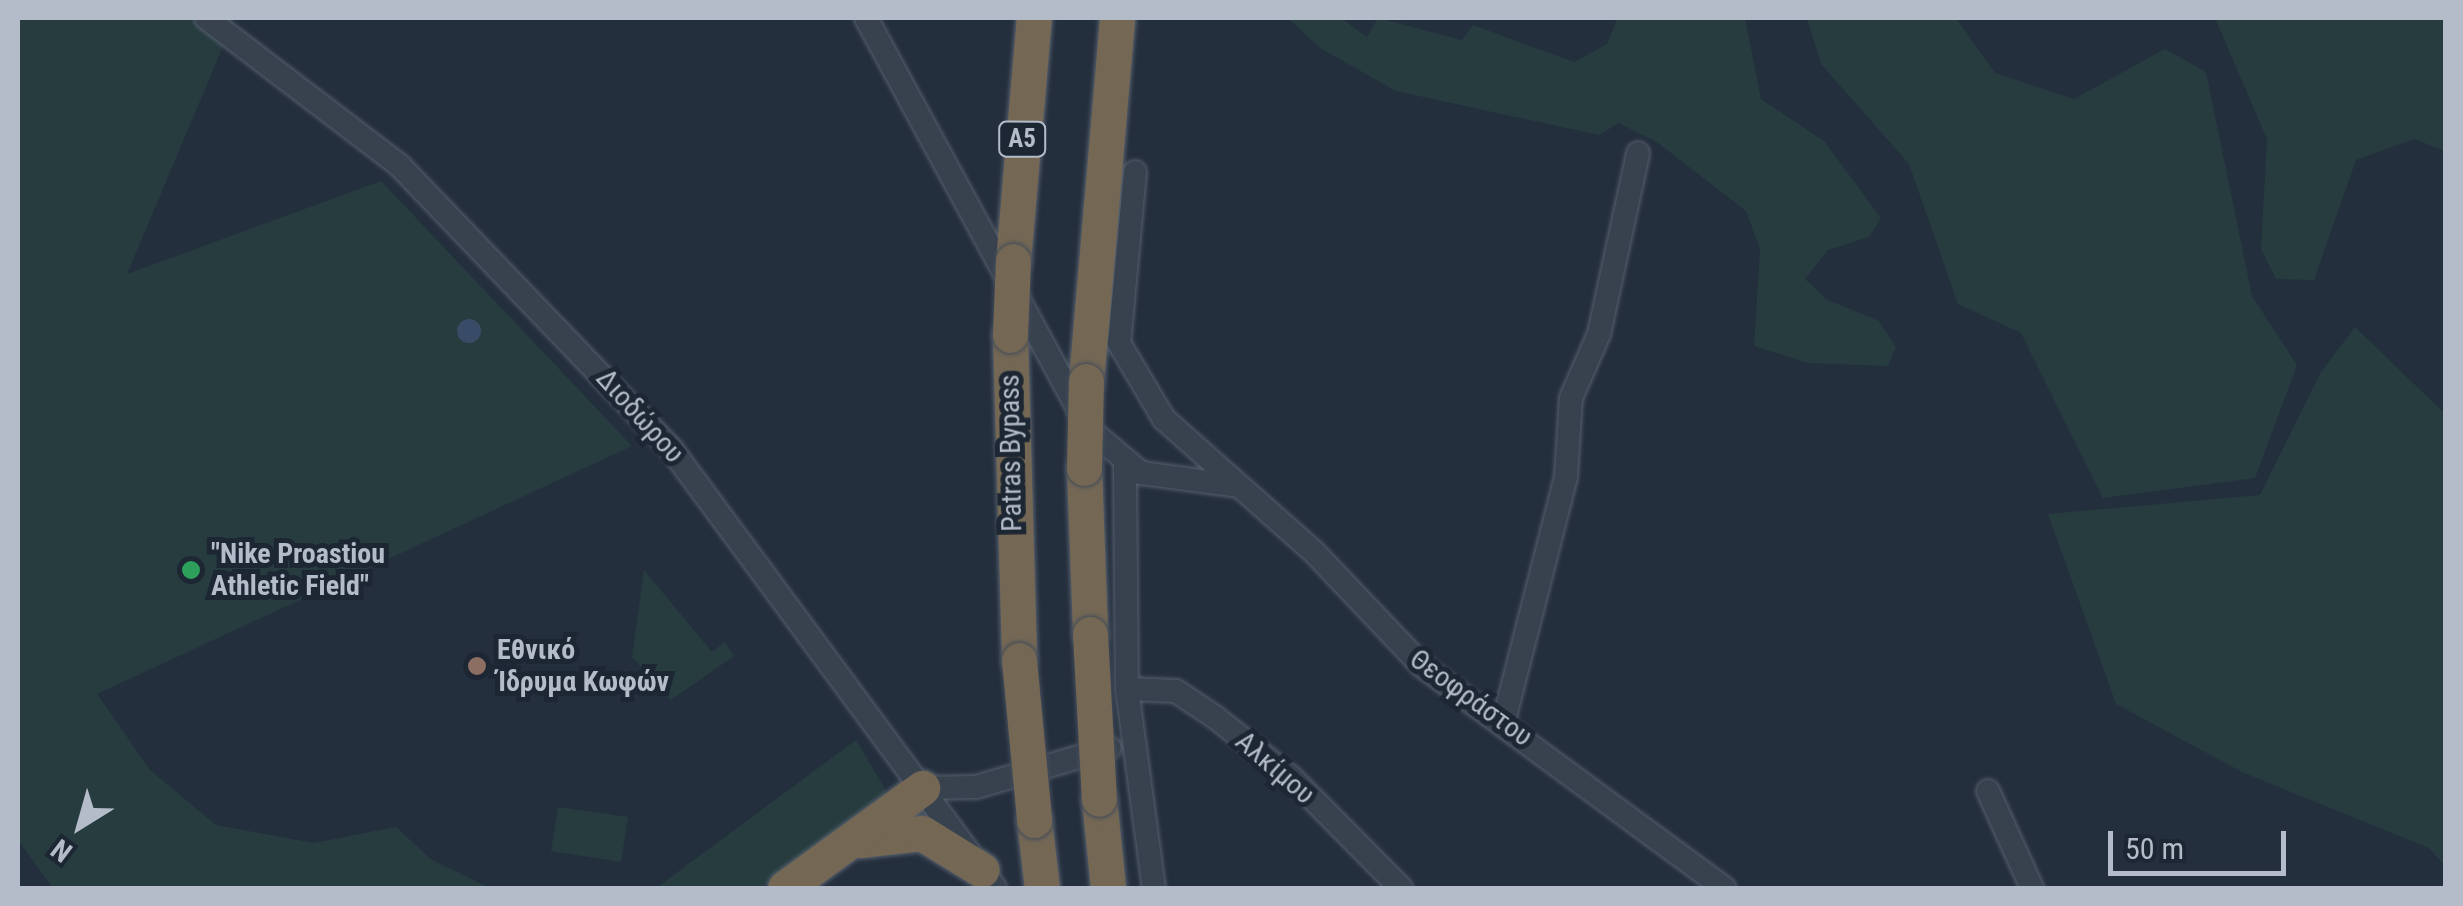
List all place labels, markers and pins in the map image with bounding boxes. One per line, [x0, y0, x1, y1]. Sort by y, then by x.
place label: "Nike Proastiou Athletic Field" [211, 537, 385, 603]
marker: "Nike Proastiou Athletic Field" [180, 559, 202, 581]
place label: Εθνικό Ίδρυμα Κωφών [497, 633, 669, 699]
marker: Εθνικό Ίδρυμα Κωφών [466, 655, 488, 677]

